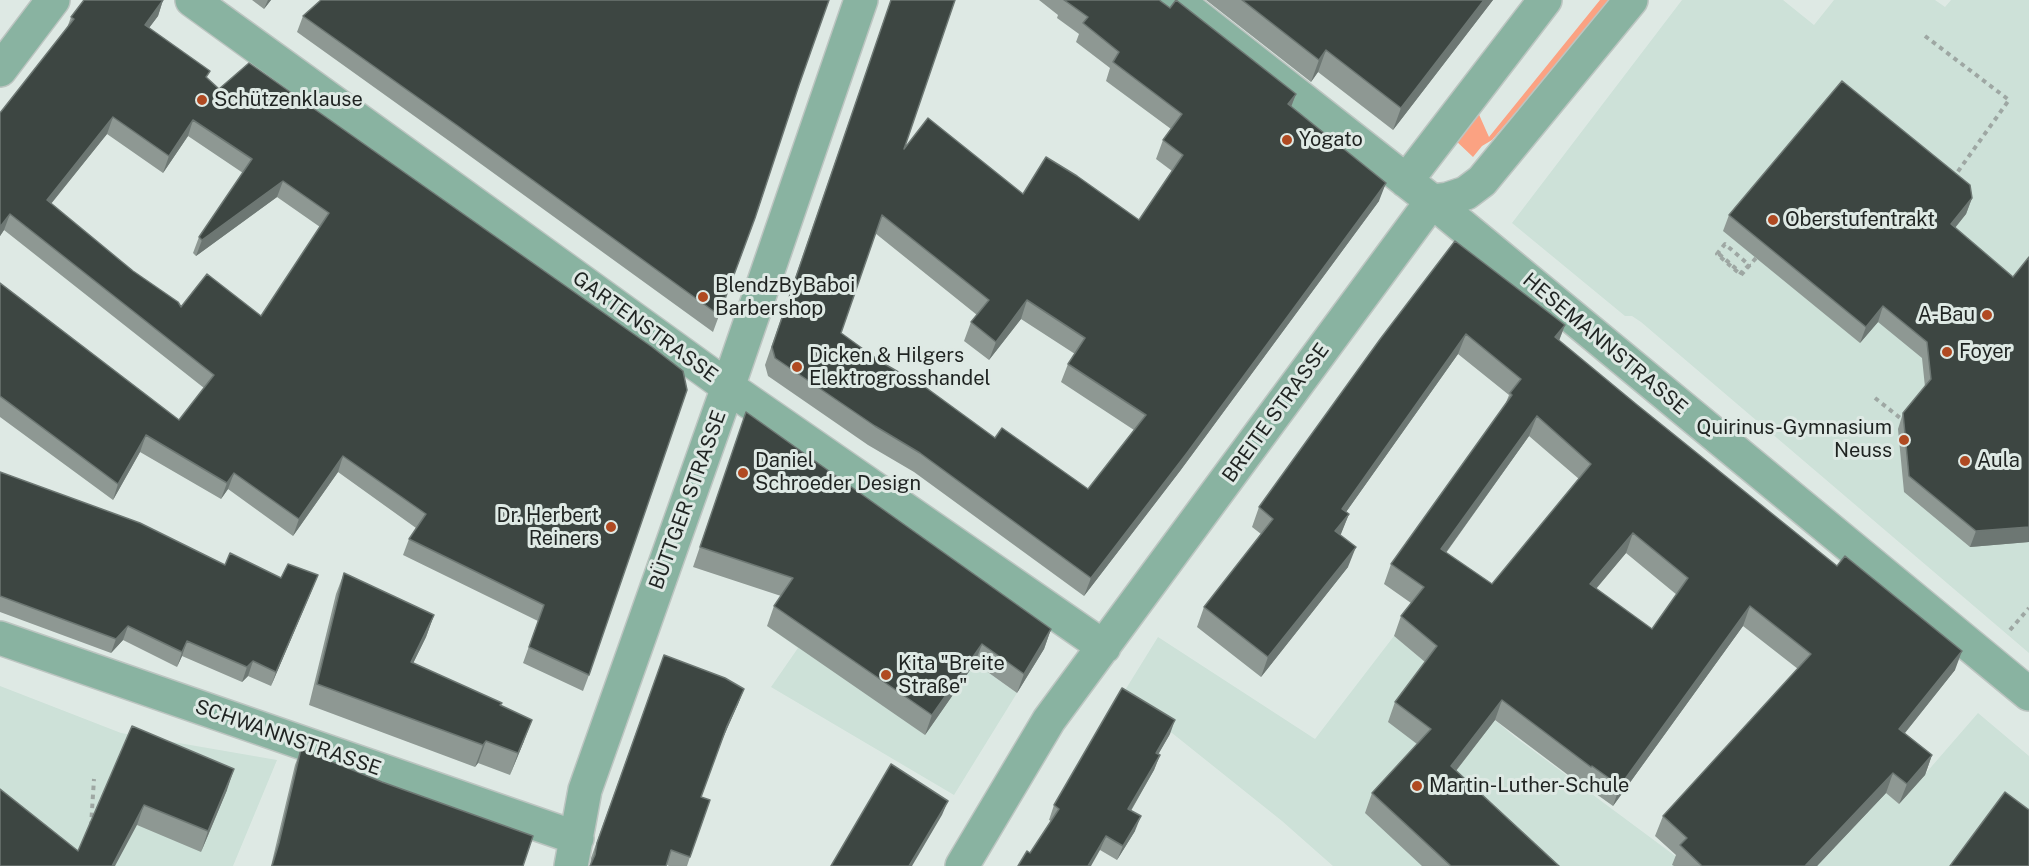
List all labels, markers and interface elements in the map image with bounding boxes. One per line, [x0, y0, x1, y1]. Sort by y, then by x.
place label: Schützenklause [214, 88, 363, 112]
marker: Schützenklause [195, 93, 209, 107]
place label: Yogato [1299, 128, 1363, 152]
marker: Yogato [1280, 133, 1294, 147]
place label: Oberstufentrakt [1785, 208, 1935, 232]
marker: Oberstufentrakt [1766, 213, 1780, 227]
street label: GARTENSTRASSE [568, 266, 722, 388]
street label: HESEMANNSTRASSE [1518, 268, 1692, 420]
place label: BlendzByBaboi Barbershop [715, 274, 855, 321]
marker: BlendzByBaboi Barbershop [696, 290, 710, 304]
place label: A-Bau [1918, 303, 1975, 327]
marker: A-Bau [1980, 308, 1994, 322]
street label: BREITE STRASSE [1217, 339, 1335, 487]
place label: Foyer [1959, 340, 2011, 364]
place label: Dicken & Hilgers Elektrogrosshandel [809, 344, 991, 391]
marker: Foyer [1940, 345, 1954, 359]
marker: Dicken & Hilgers Elektrogrosshandel [790, 360, 804, 374]
street label: BÜTTGER STRASSE [644, 407, 732, 593]
place label: Quirinus-Gymnasium Neuss [1697, 416, 1892, 463]
marker: Quirinus-Gymnasium Neuss [1897, 433, 1911, 447]
place label: Daniel Schroeder Design [755, 449, 921, 496]
place label: Aula [1977, 449, 2020, 473]
marker: Aula [1958, 454, 1972, 468]
marker: Daniel Schroeder Design [736, 466, 750, 480]
place label: Dr. Herbert Reiners [497, 504, 599, 551]
marker: Dr. Herbert Reiners [604, 520, 618, 534]
place label: Kita "Breite Straße" [898, 652, 1005, 699]
marker: Kita "Breite Straße" [879, 668, 893, 682]
street label: SCHWANNSTRASSE [192, 695, 384, 781]
place label: Martin-Luther-Schule [1429, 774, 1629, 798]
marker: Martin-Luther-Schule [1410, 779, 1424, 793]

